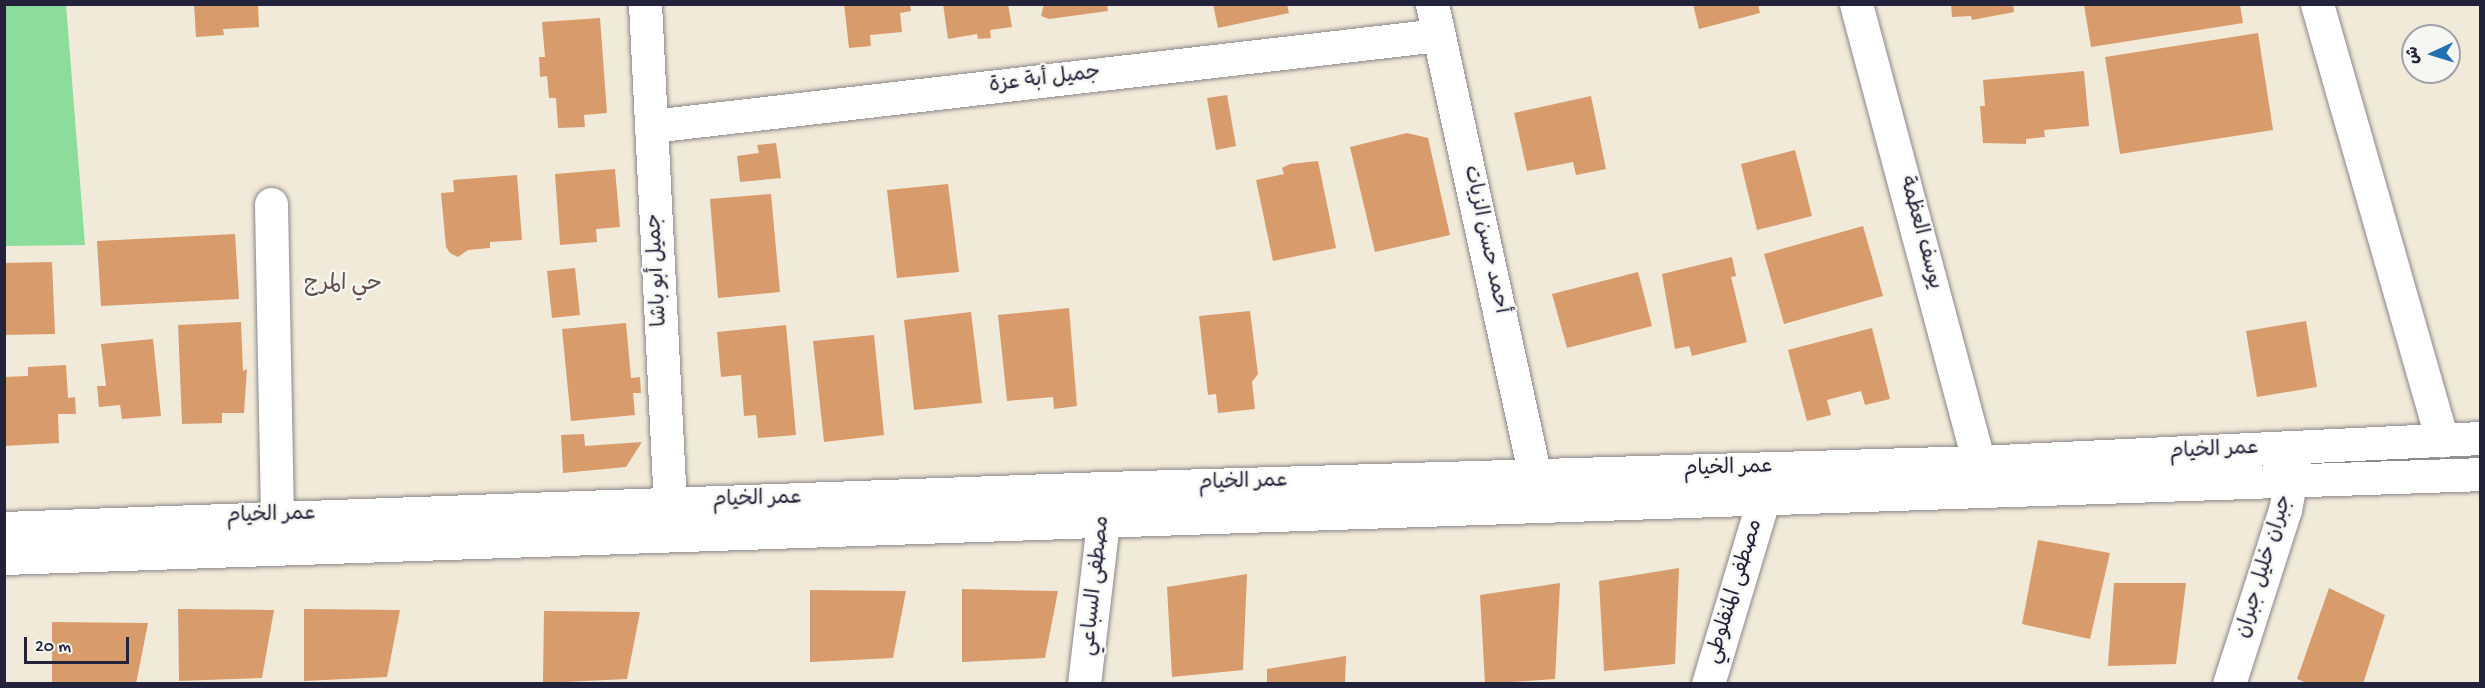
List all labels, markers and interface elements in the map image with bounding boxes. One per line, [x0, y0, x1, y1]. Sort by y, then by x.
north arrow [2401, 24, 2461, 84]
text: ش [2404, 46, 2425, 65]
street label: جميل أبة عزة [988, 62, 1102, 100]
street label: أحمد حسن الزيات [1456, 164, 1512, 316]
street label: يوسف العظمة [1892, 174, 1946, 292]
street label: جميل أبو باشا [643, 213, 675, 327]
district label: حي المرج [304, 273, 382, 299]
street label: عمر الخيام [2169, 437, 2259, 467]
street label: عمر الخيام [1683, 456, 1773, 484]
street label: عمر الخيام [1198, 470, 1288, 498]
street label: عمر الخيام [712, 487, 802, 515]
street label: جبران خليل جبران [2232, 492, 2300, 642]
street label: عمر الخيام [226, 503, 316, 531]
street label: مصطفى السباعي [1077, 515, 1117, 657]
street label: مصطفى المنفلوطي [1702, 517, 1770, 667]
scale bar [27, 625, 132, 663]
text: 20 m [35, 637, 71, 658]

